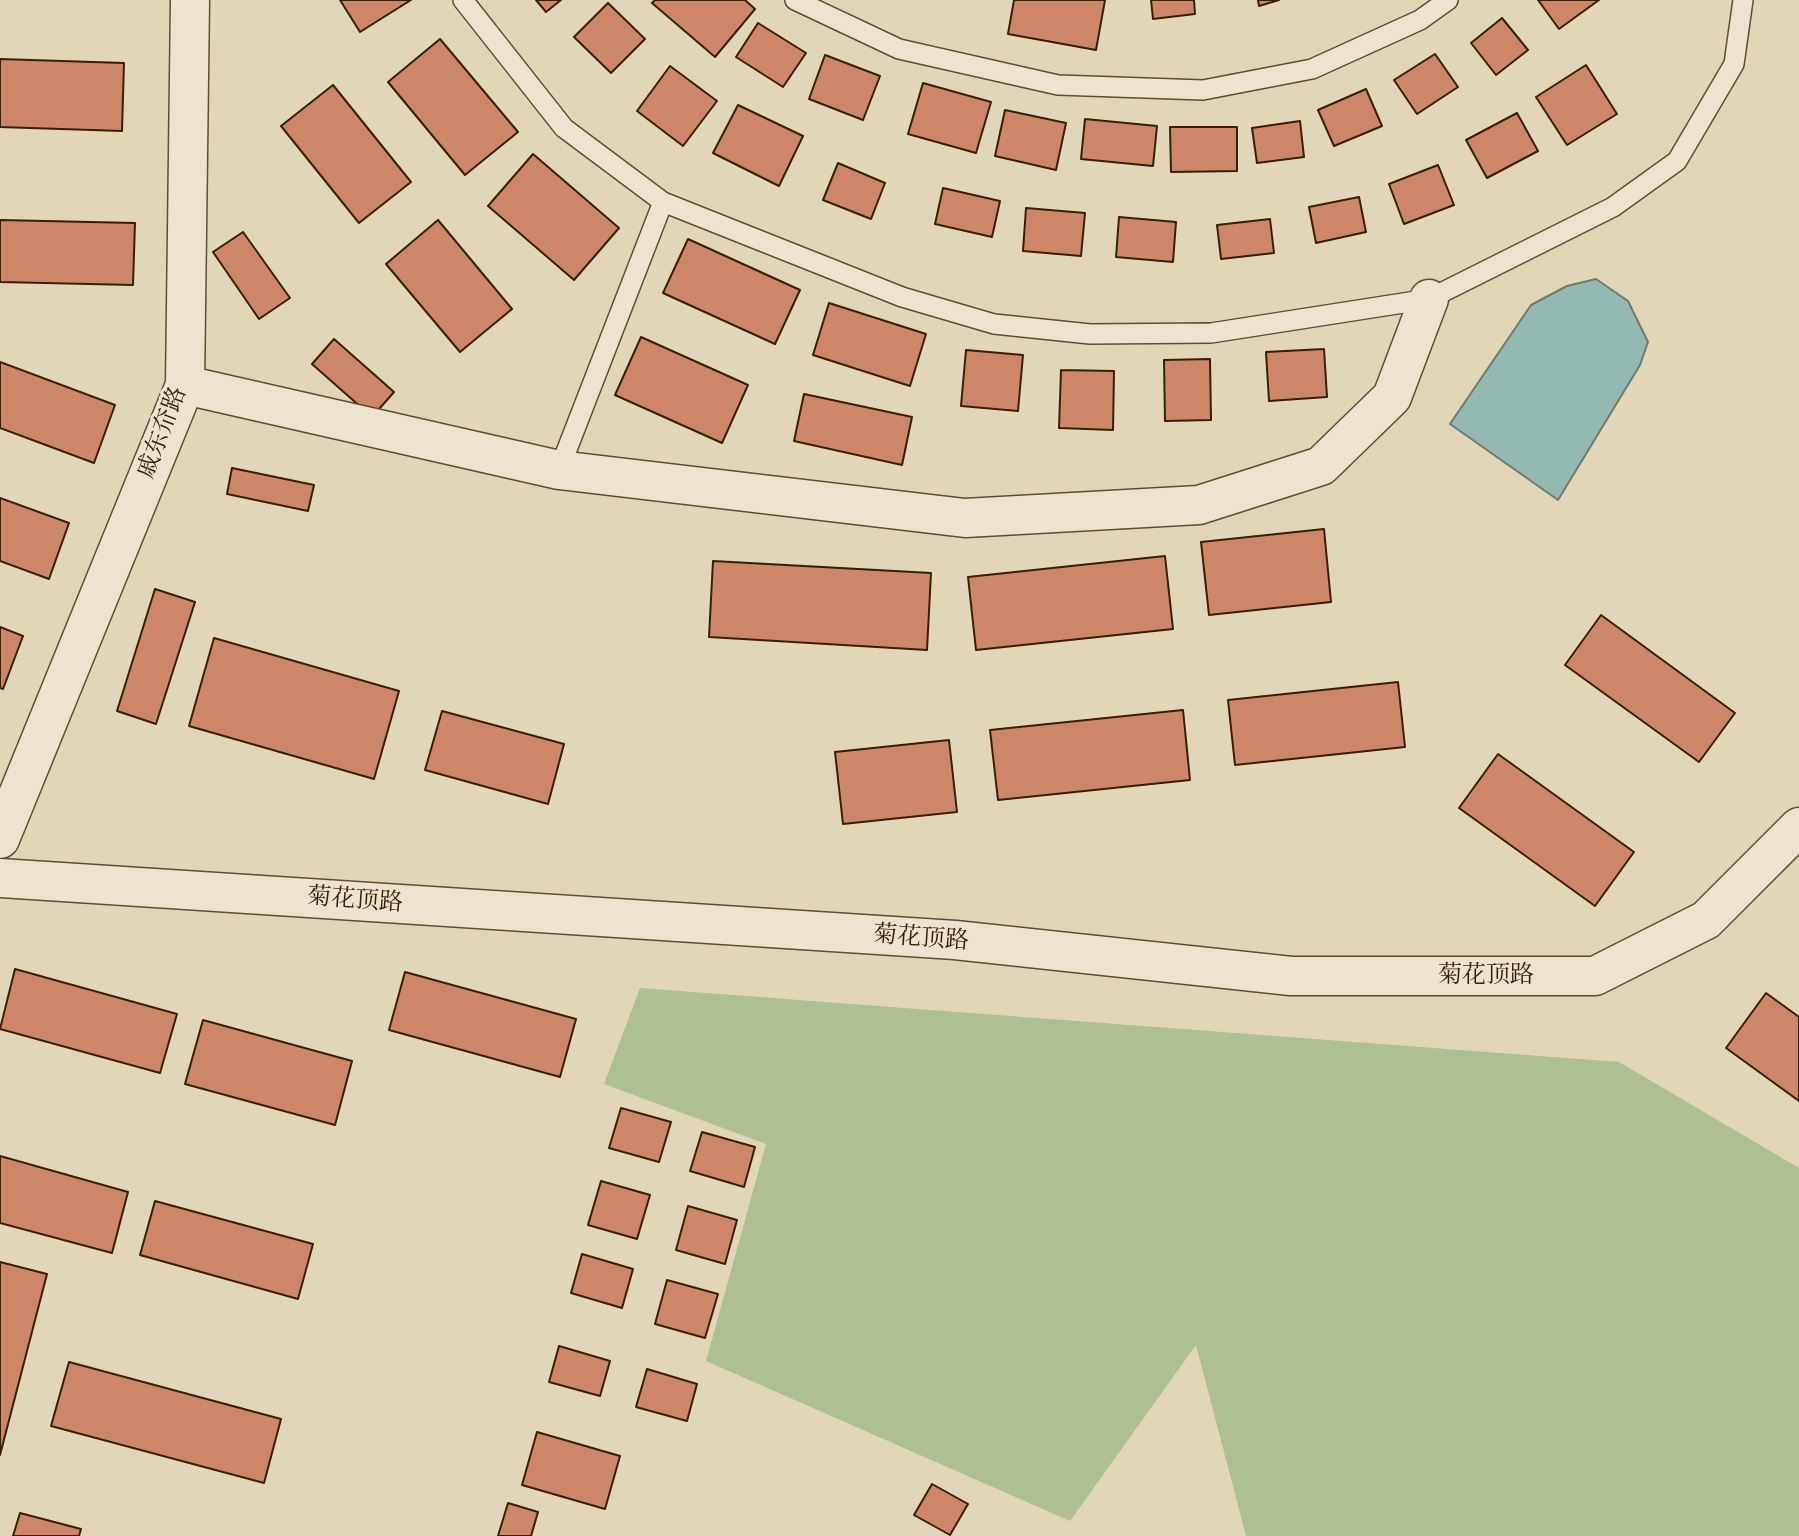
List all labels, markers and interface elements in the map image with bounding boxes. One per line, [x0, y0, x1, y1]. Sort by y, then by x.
street label: 戚东夼路 [132, 383, 194, 483]
street label: 菊花顶路 [306, 883, 404, 919]
street label: 菊花顶路 [872, 921, 970, 957]
street label: 菊花顶路 [1438, 962, 1534, 990]

